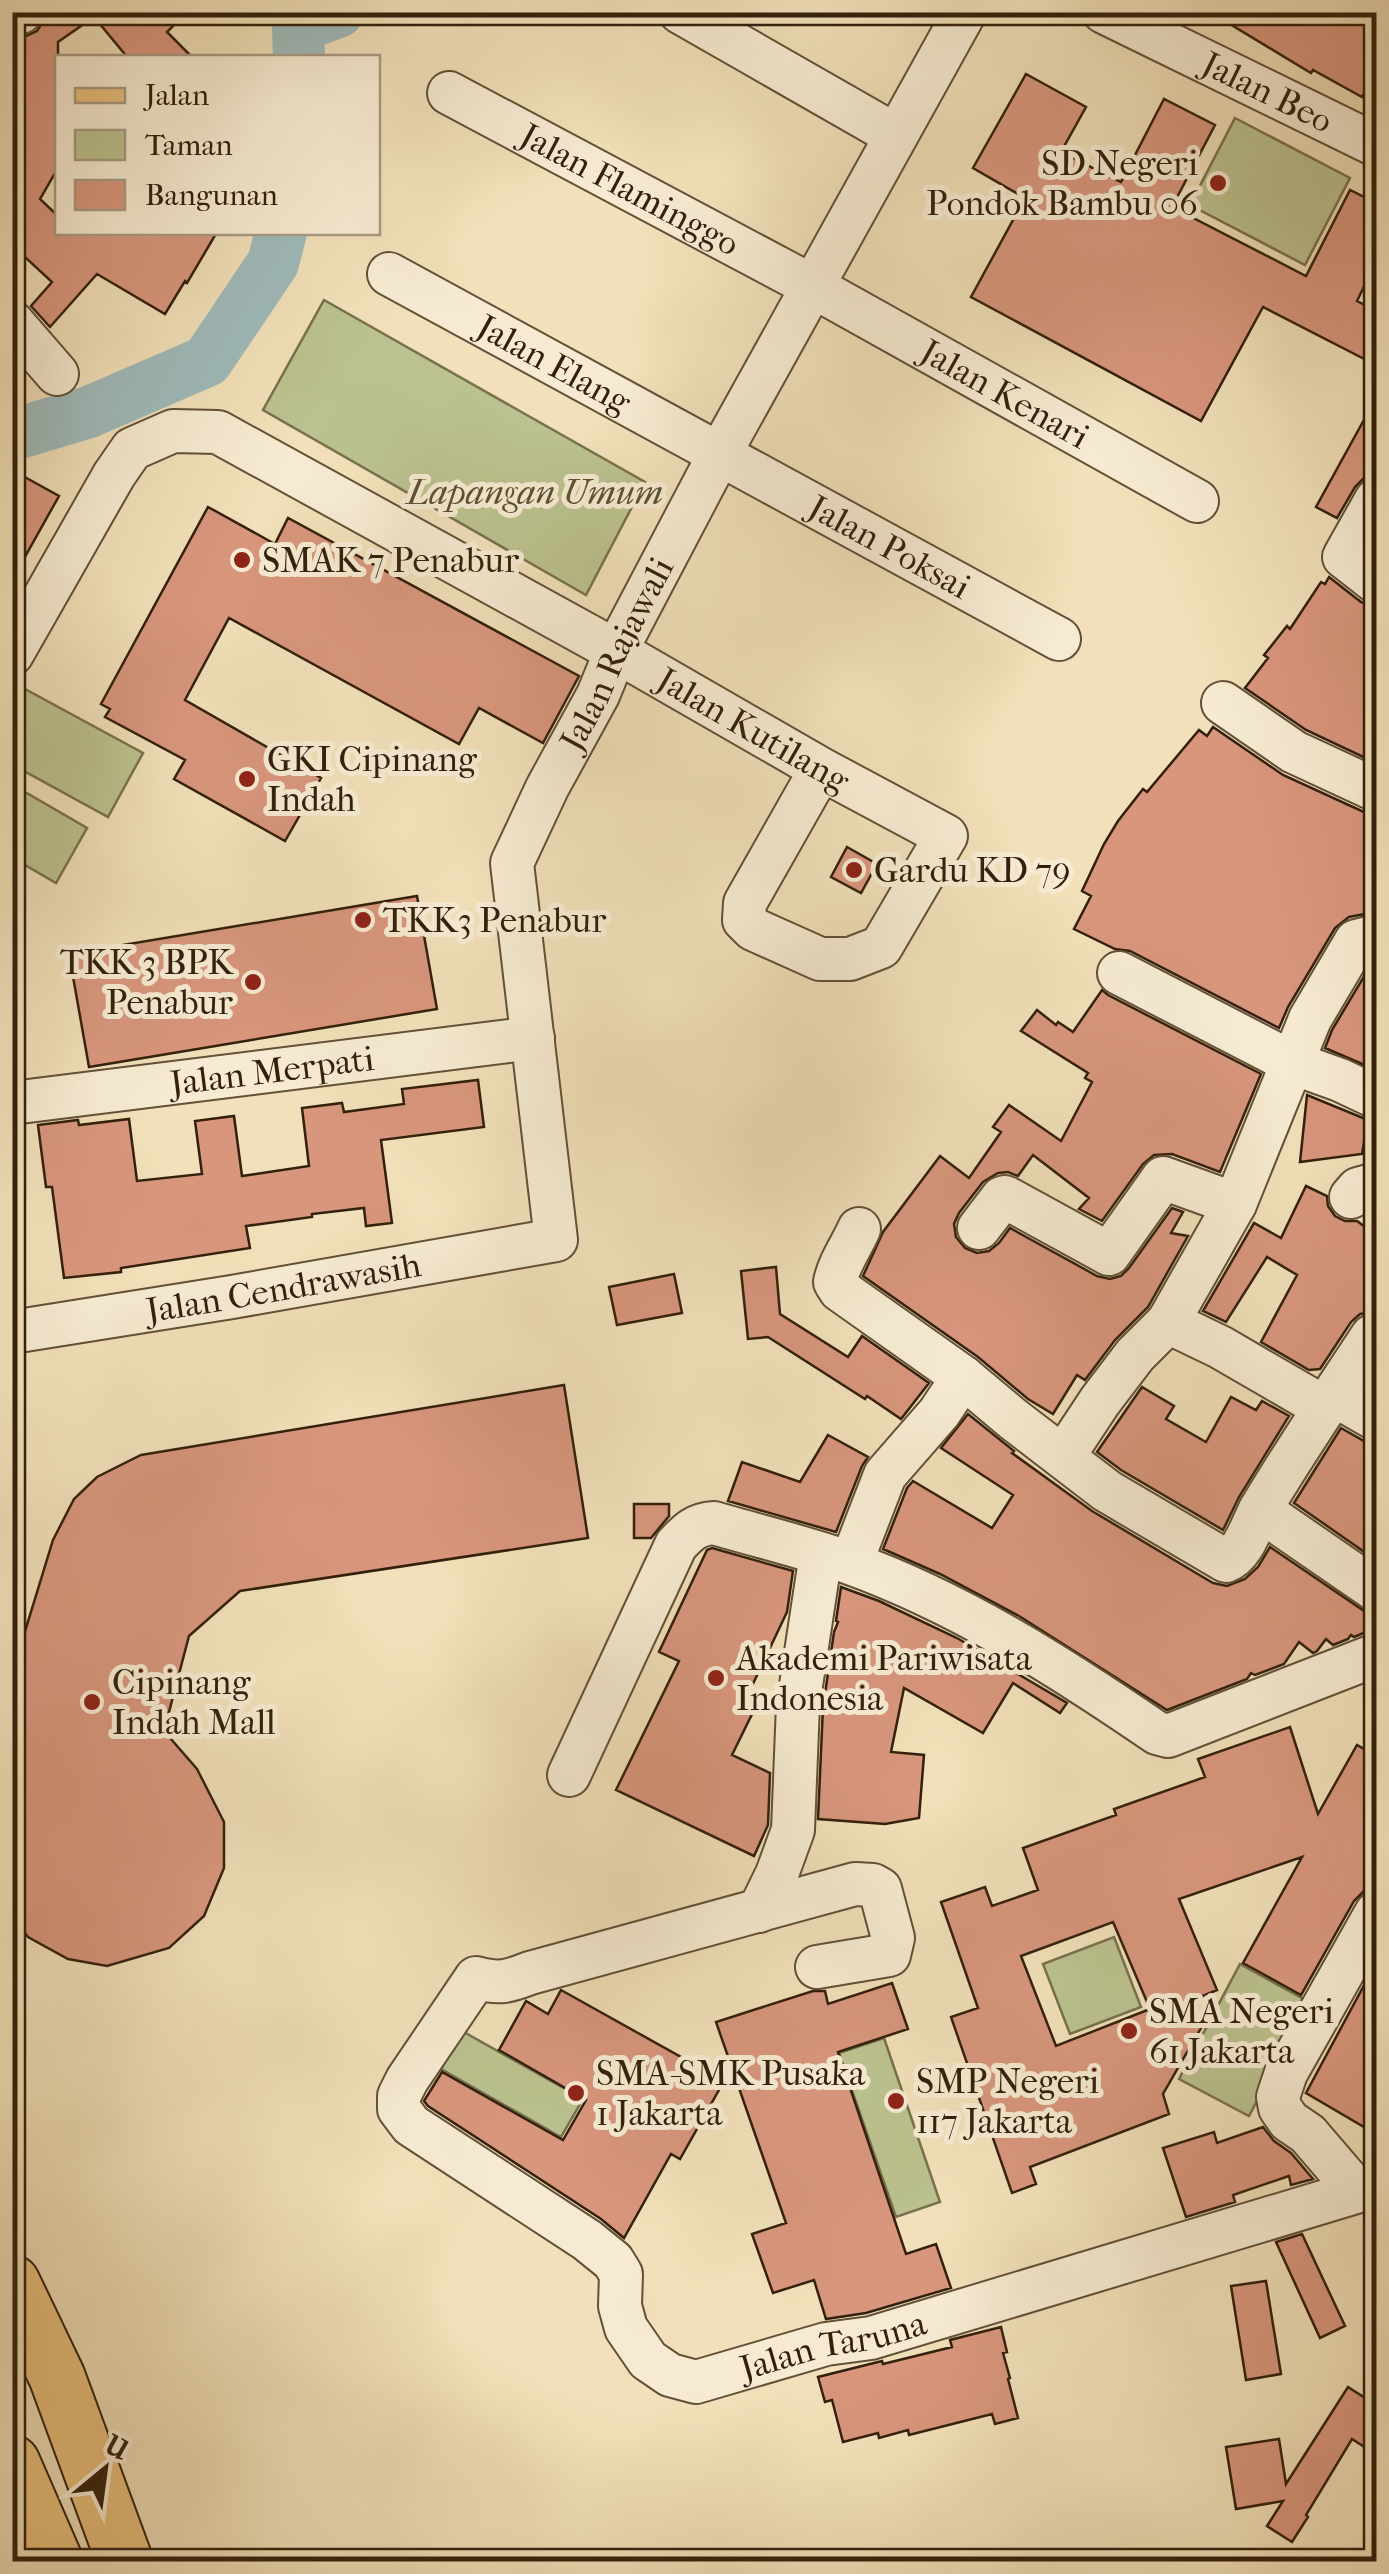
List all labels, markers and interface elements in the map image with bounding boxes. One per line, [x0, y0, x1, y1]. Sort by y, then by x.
street label: Jalan Beo [1193, 41, 1339, 141]
legend [55, 55, 380, 235]
text: Jalan [143, 78, 210, 113]
street label: Jalan Flaminggo [511, 113, 747, 264]
text: Taman [145, 128, 233, 163]
place label: SD Negeri Pondok Bambu 06 [926, 143, 1198, 224]
marker: SD Negeri Pondok Bambu 06 [1207, 172, 1229, 194]
text: Bangunan [145, 178, 279, 213]
street label: Jalan Elang [468, 304, 638, 422]
street label: Jalan Kenari [911, 329, 1096, 457]
park label: Lapangan Umum [404, 472, 663, 513]
street label: Jalan Poksai [799, 485, 977, 607]
place label: SMAK 7 Penabur [262, 540, 519, 581]
marker: SMAK 7 Penabur [231, 549, 253, 571]
street label: Jalan Rajawali [549, 551, 682, 761]
street label: Jalan Kutilang [647, 657, 857, 801]
place label: GKI Cipinang Indah [267, 739, 477, 820]
marker: GKI Cipinang Indah [236, 768, 258, 790]
place label: Gardu KD 79 [874, 850, 1071, 891]
marker: Gardu KD 79 [843, 859, 865, 881]
place label: TKK3 Penabur [383, 900, 606, 941]
marker: TKK3 Penabur [352, 909, 374, 931]
place label: TKK 3 BPK Penabur [60, 942, 235, 1023]
marker: TKK 3 BPK Penabur [242, 971, 264, 993]
street label: Jalan Merpati [165, 1038, 376, 1104]
street label: Jalan Cendrawasih [140, 1244, 424, 1331]
place label: Akademi Pariwisata Indonesia [734, 1638, 1033, 1719]
place label: Cipinang Indah Mall [112, 1662, 276, 1743]
marker: Akademi Pariwisata Indonesia [705, 1667, 727, 1689]
marker: Cipinang Indah Mall [81, 1691, 103, 1713]
place label: SMA Negeri 61 Jakarta [1149, 1991, 1334, 2072]
marker: SMA Negeri 61 Jakarta [1118, 2020, 1140, 2042]
place label: SMA-SMK Pusaka 1 Jakarta [596, 2053, 866, 2134]
place label: SMP Negeri 117 Jakarta [916, 2061, 1099, 2142]
marker: SMA-SMK Pusaka 1 Jakarta [565, 2082, 587, 2104]
marker: SMP Negeri 117 Jakarta [885, 2090, 907, 2112]
street label: Jalan Taruna [732, 2302, 932, 2389]
north arrow [55, 2419, 155, 2519]
text: U [99, 2428, 135, 2467]

